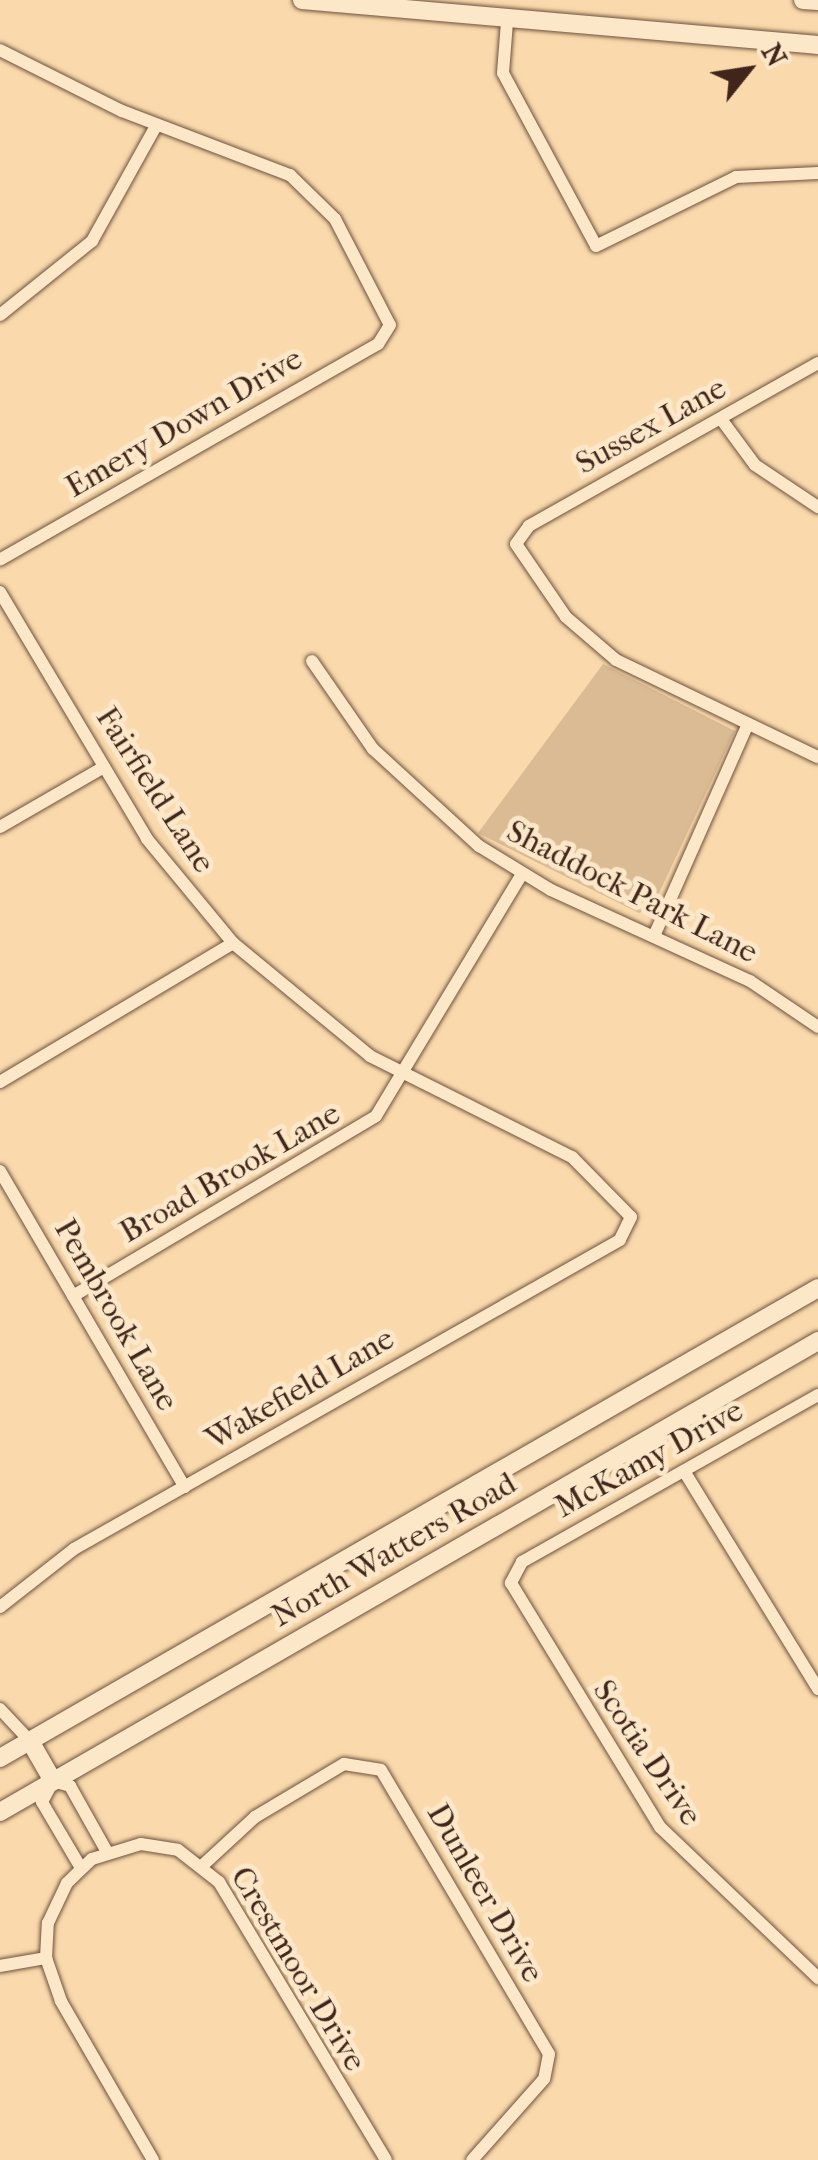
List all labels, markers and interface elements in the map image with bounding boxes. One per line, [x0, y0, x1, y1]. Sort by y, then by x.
north arrow [698, 20, 798, 120]
text: N [755, 37, 794, 72]
street label: Emery Down Drive [59, 340, 309, 506]
street label: Sussex Lane [569, 369, 733, 483]
street label: Fairfield Lane [87, 700, 223, 880]
street label: Shaddock Park Lane [500, 812, 764, 972]
street label: Broad Brook Lane [113, 1094, 347, 1252]
street label: Pembrook Lane [46, 1212, 186, 1418]
street label: Wakefield Lane [199, 1320, 401, 1458]
street label: McKamy Drive [548, 1392, 750, 1526]
street label: North Watters Road [265, 1464, 523, 1636]
street label: Scotia Drive [584, 1673, 710, 1833]
street label: Dunleer Drive [418, 1797, 552, 1989]
street label: Crestmoor Drive [222, 1860, 374, 2078]

